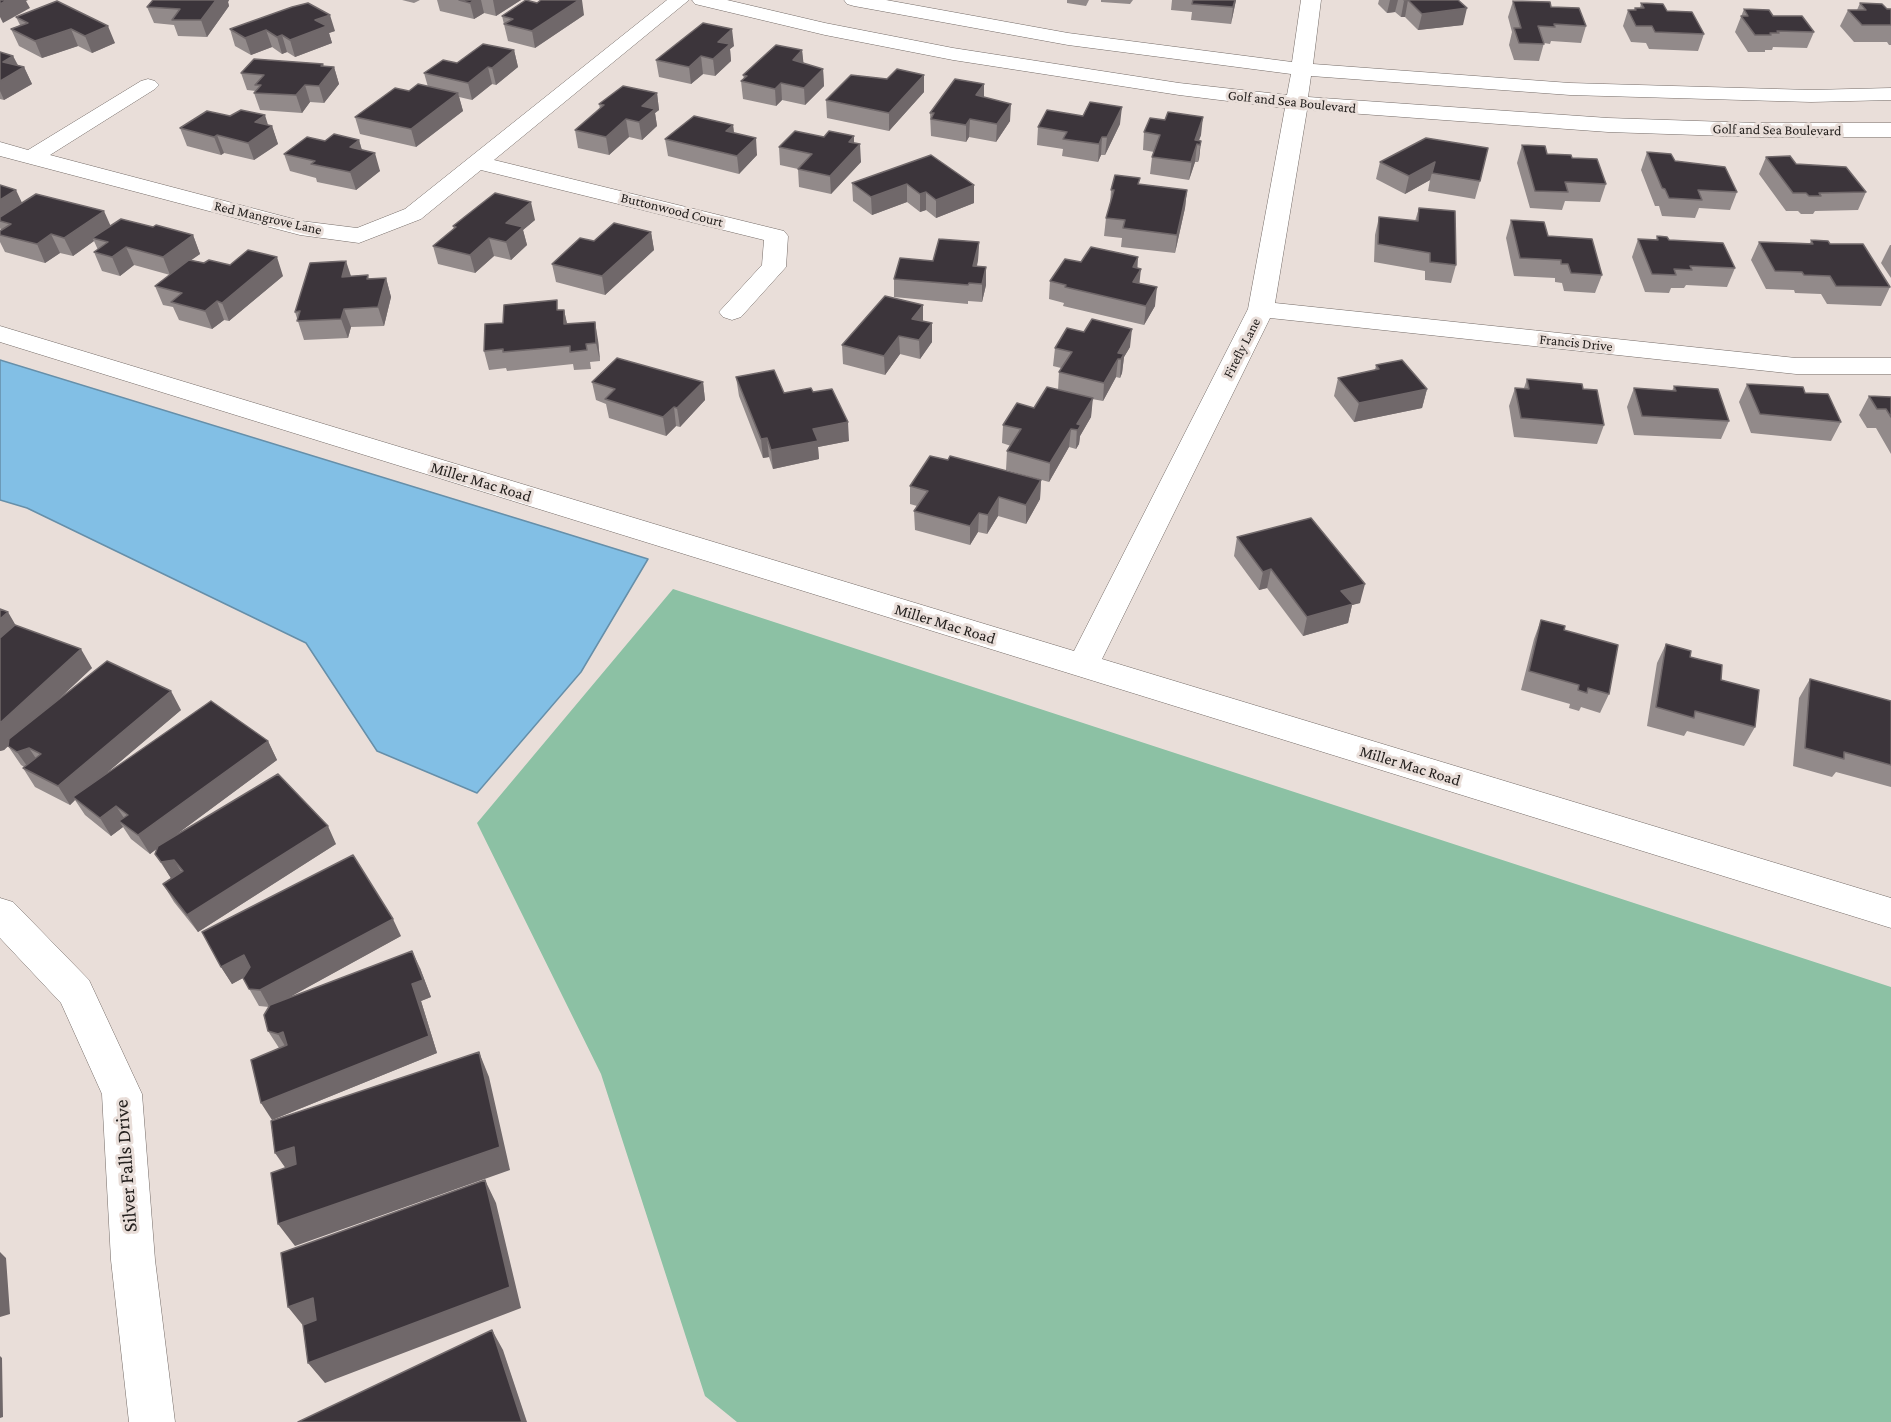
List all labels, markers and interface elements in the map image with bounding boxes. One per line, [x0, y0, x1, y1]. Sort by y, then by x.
street label: Golf and Sea Boulevard [1227, 87, 1357, 117]
street label: Golf and Sea Boulevard [1712, 120, 1842, 140]
street label: Buttonwood Court [619, 189, 725, 231]
street label: Red Mangrove Lane [213, 197, 323, 239]
street label: Firefly Lane [1220, 315, 1264, 381]
street label: Francis Drive [1539, 331, 1613, 355]
street label: Miller Mac Road [428, 458, 534, 506]
street label: Miller Mac Road [892, 600, 998, 648]
street label: Miller Mac Road [1357, 742, 1463, 790]
street label: Silver Falls Drive [109, 1099, 143, 1233]

